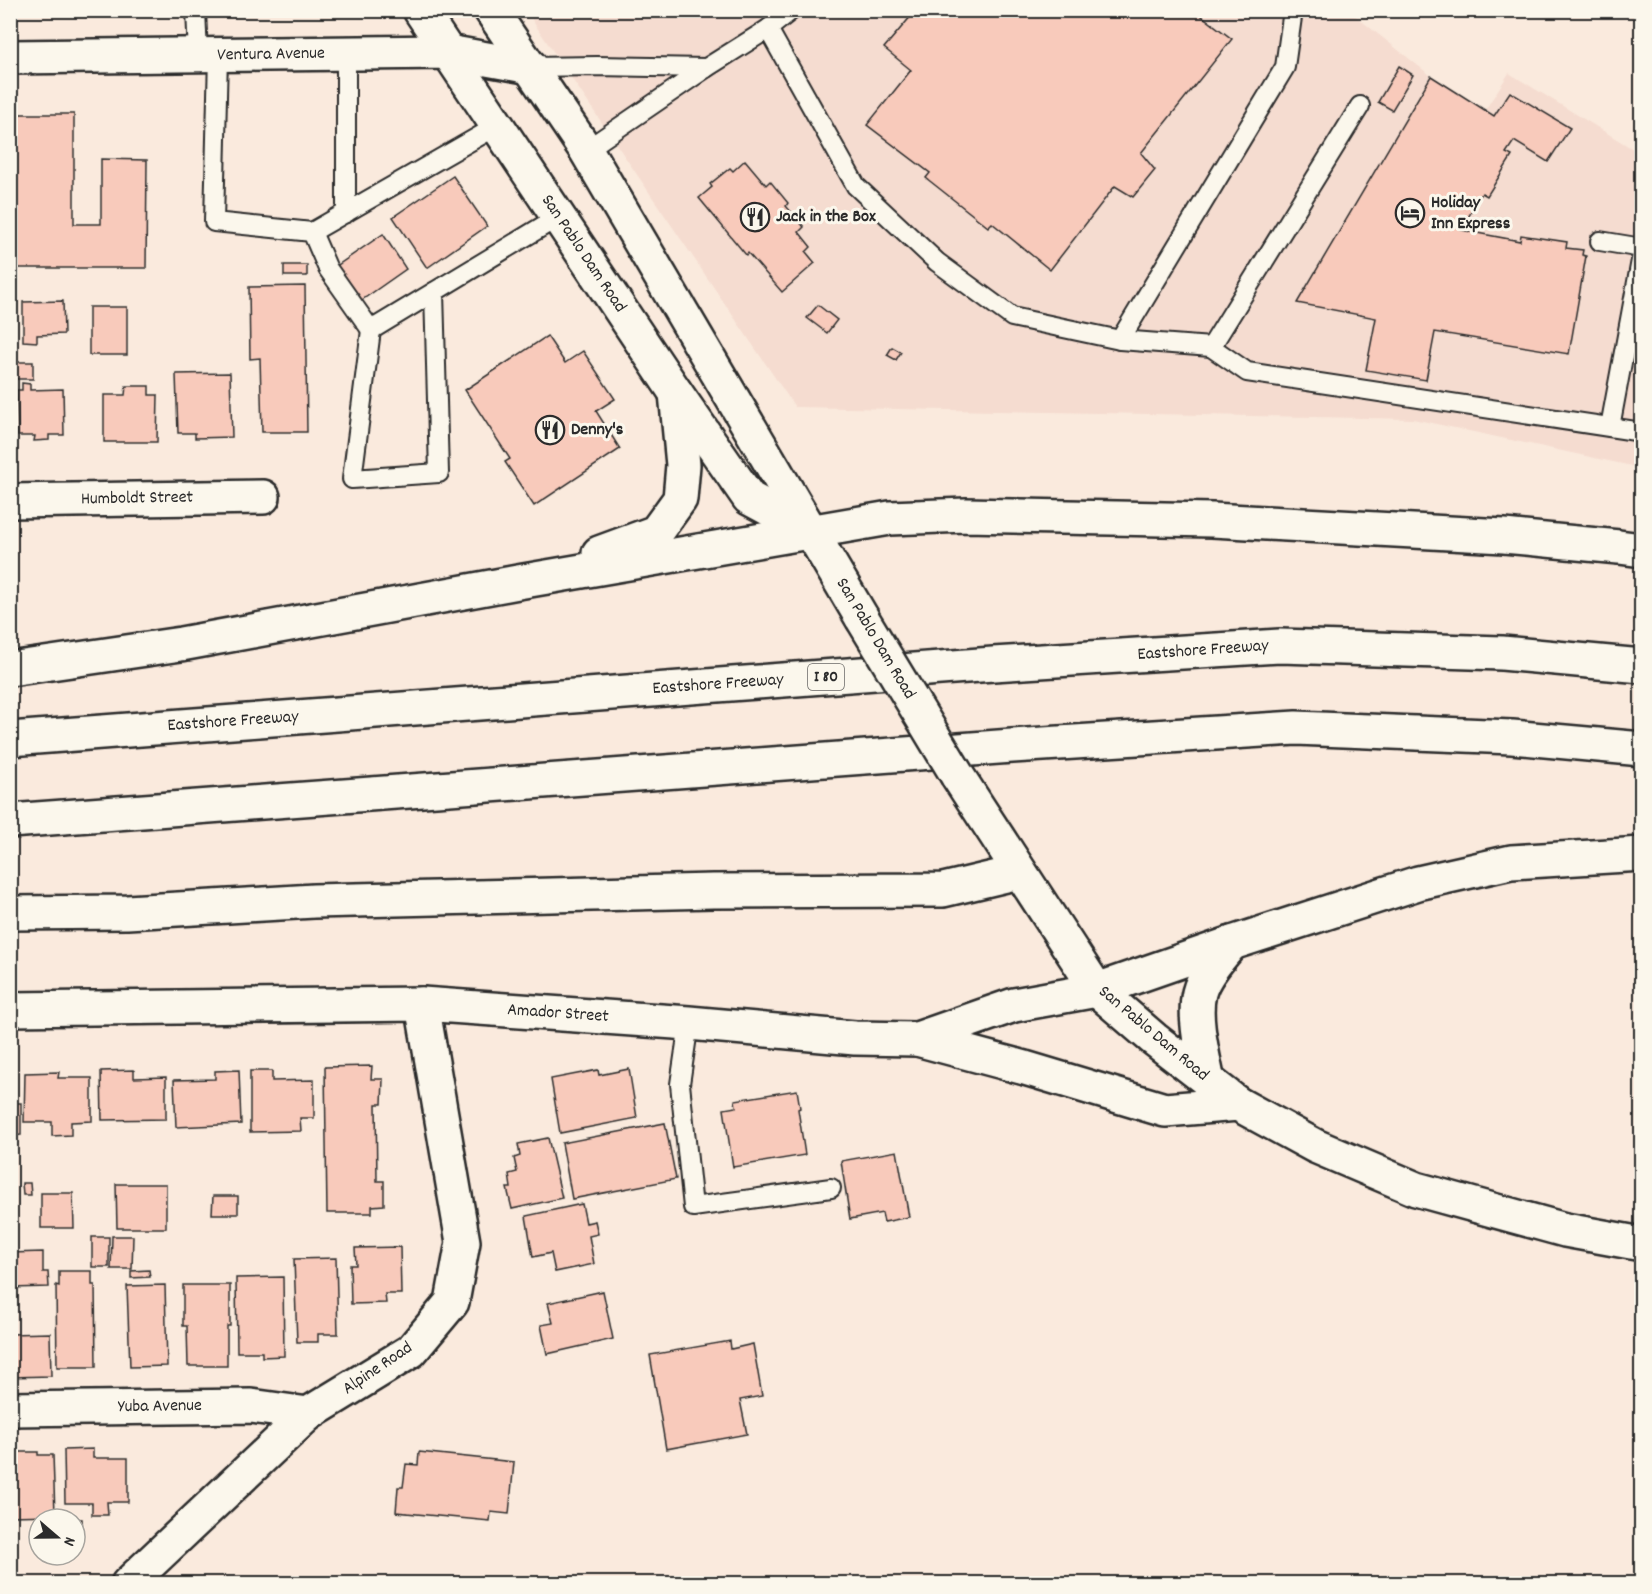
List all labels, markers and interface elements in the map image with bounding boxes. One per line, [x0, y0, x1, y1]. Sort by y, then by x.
street label: Ventura Avenue [217, 42, 325, 68]
street label: San Pablo Dam Road [534, 190, 632, 318]
place label: Holiday Inn Express [1431, 191, 1511, 237]
hotel icon: Holiday Inn Express [1394, 197, 1426, 229]
restaurant icon: Jack in the Box [739, 201, 771, 233]
place label: Jack in the Box [776, 205, 876, 230]
restaurant icon: Denny's [534, 414, 566, 446]
place label: Denny's [571, 418, 624, 443]
street label: Humboldt Street [81, 486, 194, 512]
street label: San Pablo Dam Road [829, 574, 921, 704]
street label: Eastshore Freeway [1137, 634, 1270, 668]
road number: I 80 [808, 664, 844, 690]
street label: Eastshore Freeway [652, 668, 785, 702]
street label: Eastshore Freeway [167, 705, 300, 739]
street label: San Pablo Dam Road [1092, 980, 1214, 1088]
street label: Amador Street [506, 998, 610, 1030]
street label: Alpine Road [338, 1336, 418, 1402]
street label: Yuba Avenue [118, 1394, 202, 1420]
north arrow [27, 1507, 87, 1567]
text: N [57, 1534, 81, 1549]

